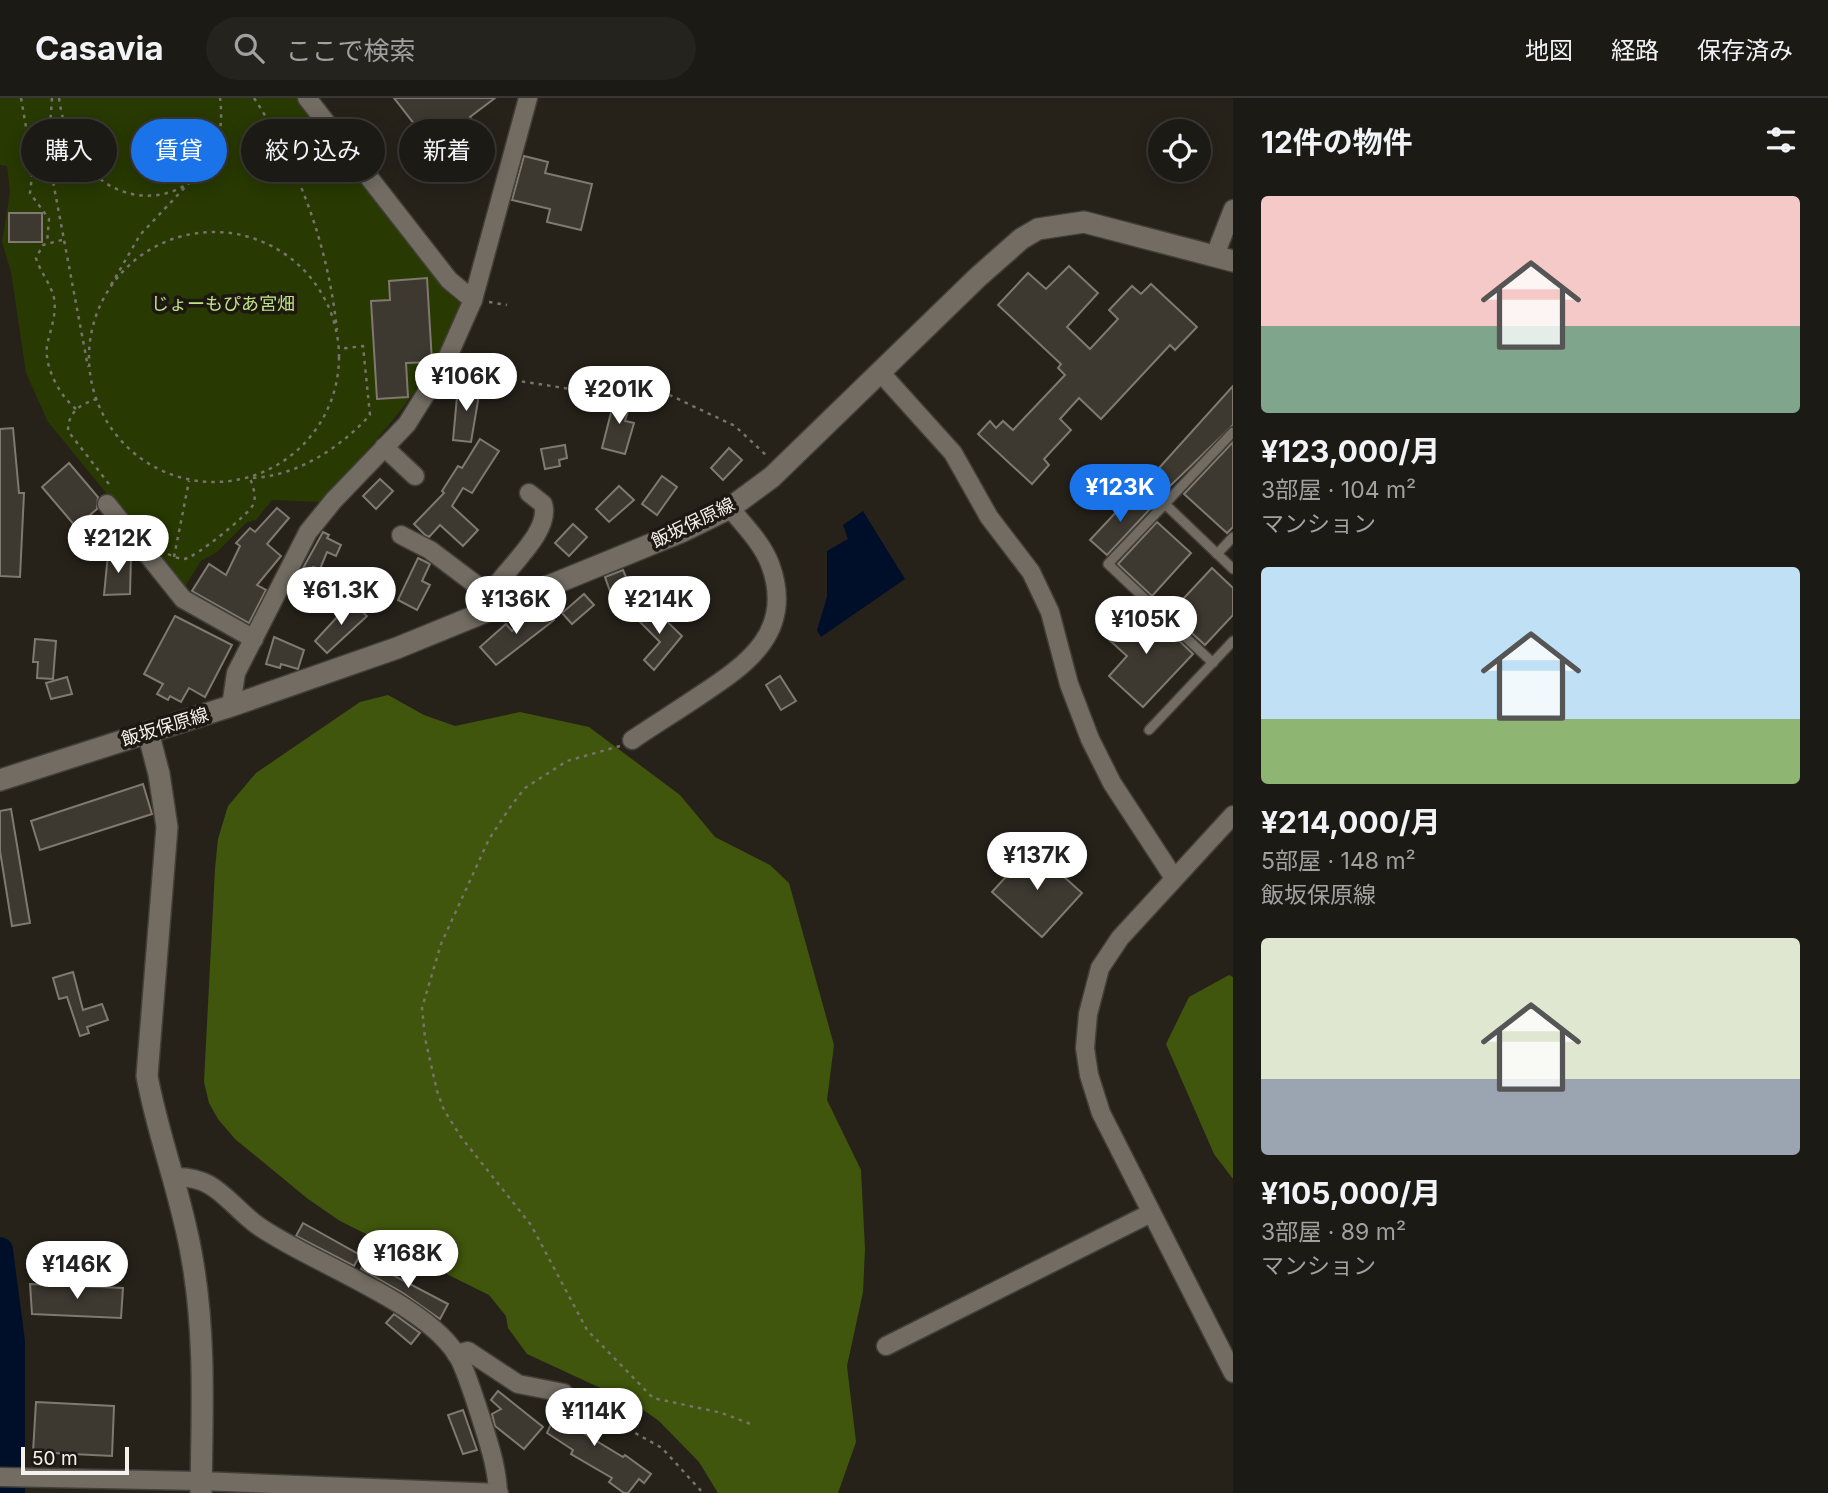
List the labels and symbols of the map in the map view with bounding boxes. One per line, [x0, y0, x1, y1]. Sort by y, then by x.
park label: じょーもぴあ宮畑 [151, 293, 295, 314]
pin: ¥106K [417, 354, 515, 413]
pin: ¥201K [570, 366, 668, 426]
pin: ¥123K [1071, 464, 1169, 524]
street label: 飯坂保原線 [648, 493, 738, 552]
pin: ¥212K [69, 516, 167, 575]
pin: ¥61.3K [284, 568, 398, 627]
pin: ¥136K [467, 576, 565, 636]
pin: ¥214K [610, 576, 708, 636]
pin: ¥105K [1097, 596, 1195, 656]
street label: 飯坂保原線 [119, 703, 211, 750]
pin: ¥137K [988, 832, 1086, 892]
pin: ¥168K [359, 1230, 457, 1290]
pin: ¥146K [28, 1242, 126, 1301]
pin: ¥114K [545, 1388, 643, 1448]
scale bar [21, 1444, 130, 1476]

